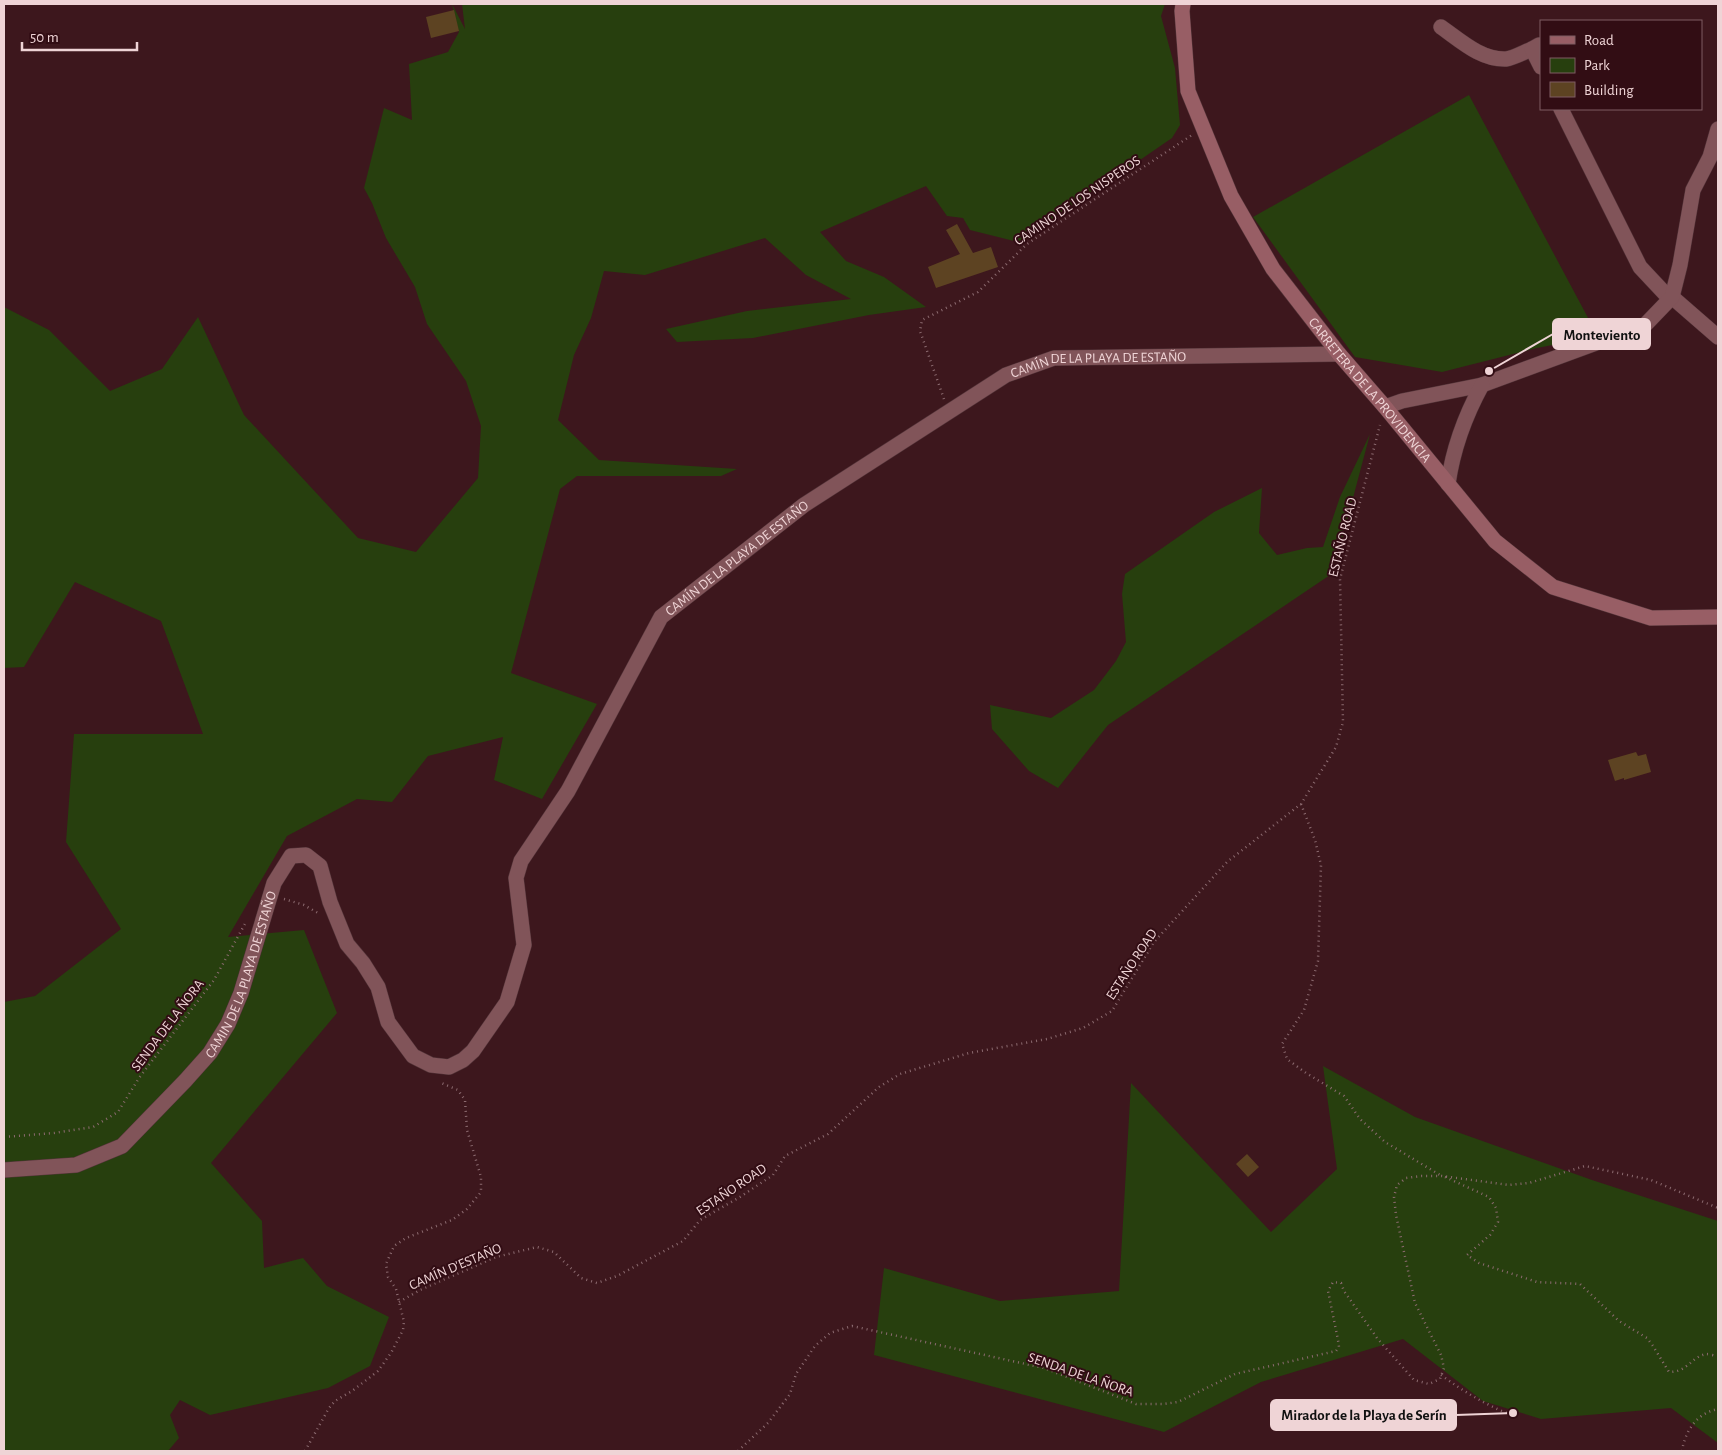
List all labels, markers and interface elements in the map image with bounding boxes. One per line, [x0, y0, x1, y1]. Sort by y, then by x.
scale bar [22, 20, 138, 52]
legend [1540, 20, 1702, 110]
text: 50 m [30, 30, 59, 45]
text: Road [1584, 33, 1614, 48]
text: Park [1584, 58, 1610, 73]
text: Building [1584, 83, 1634, 98]
street label: CAMINO DE LOS NISPEROS [1012, 153, 1143, 248]
street label: CARRETERA DE LA PROVIDENCIA [1306, 315, 1433, 465]
callout: Monteviento [1553, 319, 1650, 349]
text: Monteviento [1564, 328, 1641, 343]
street label: CAMÍN DE LA PLAYA DE ESTAÑO [1009, 348, 1186, 381]
street label: ESTAÑO ROAD [1324, 496, 1360, 578]
street label: CAMÍN DE LA PLAYA DE ESTAÑO [663, 498, 812, 619]
street label: CAMIN DE LA PLAYA DE ESTAÑO [203, 890, 279, 1061]
street label: ESTAÑO ROAD [1102, 926, 1160, 1002]
street label: SENDA DE LA ÑORA [127, 976, 207, 1074]
street label: ESTAÑO ROAD [693, 1160, 769, 1218]
street label: CAMÍN D'ESTAÑO [406, 1238, 504, 1293]
street label: SENDA DE LA ÑORA [1026, 1348, 1136, 1400]
callout: Mirador de la Playa de Serín [1271, 1400, 1456, 1430]
text: Mirador de la Playa de Serín [1281, 1408, 1447, 1423]

